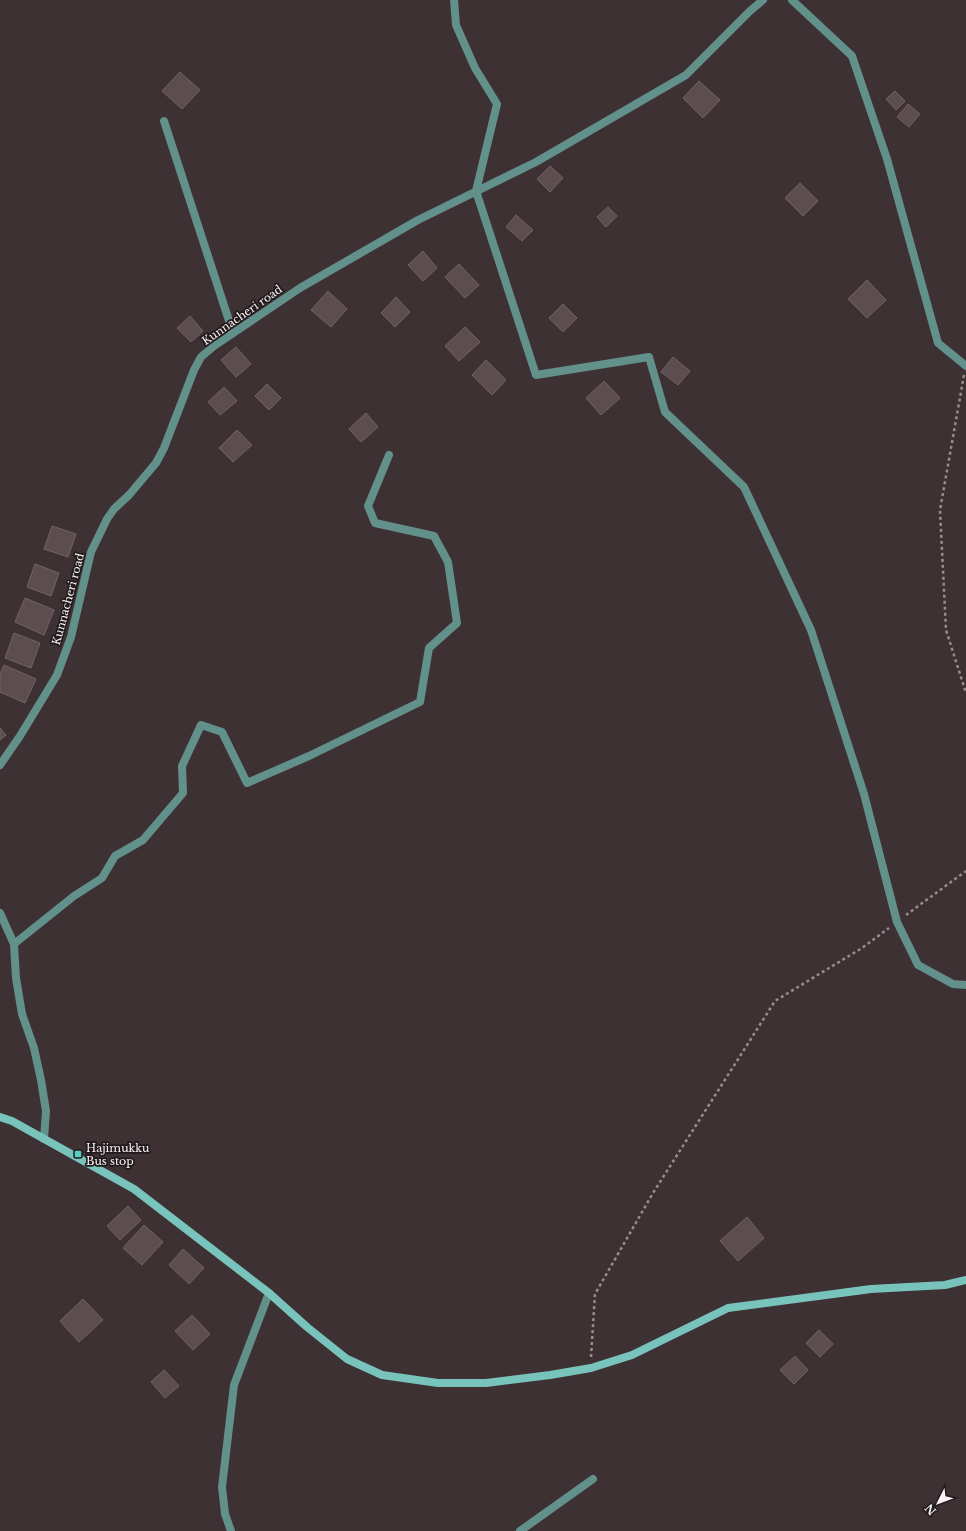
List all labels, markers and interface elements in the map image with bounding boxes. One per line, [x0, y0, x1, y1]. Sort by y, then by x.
street label: Kunnacheri road [199, 282, 285, 348]
street label: Kunnacheri road [49, 551, 87, 647]
place label: Hajimukku Bus stop [86, 1141, 150, 1168]
marker: Hajimukku Bus stop [73, 1149, 83, 1159]
north arrow [918, 1483, 958, 1523]
text: N [921, 1501, 939, 1518]

